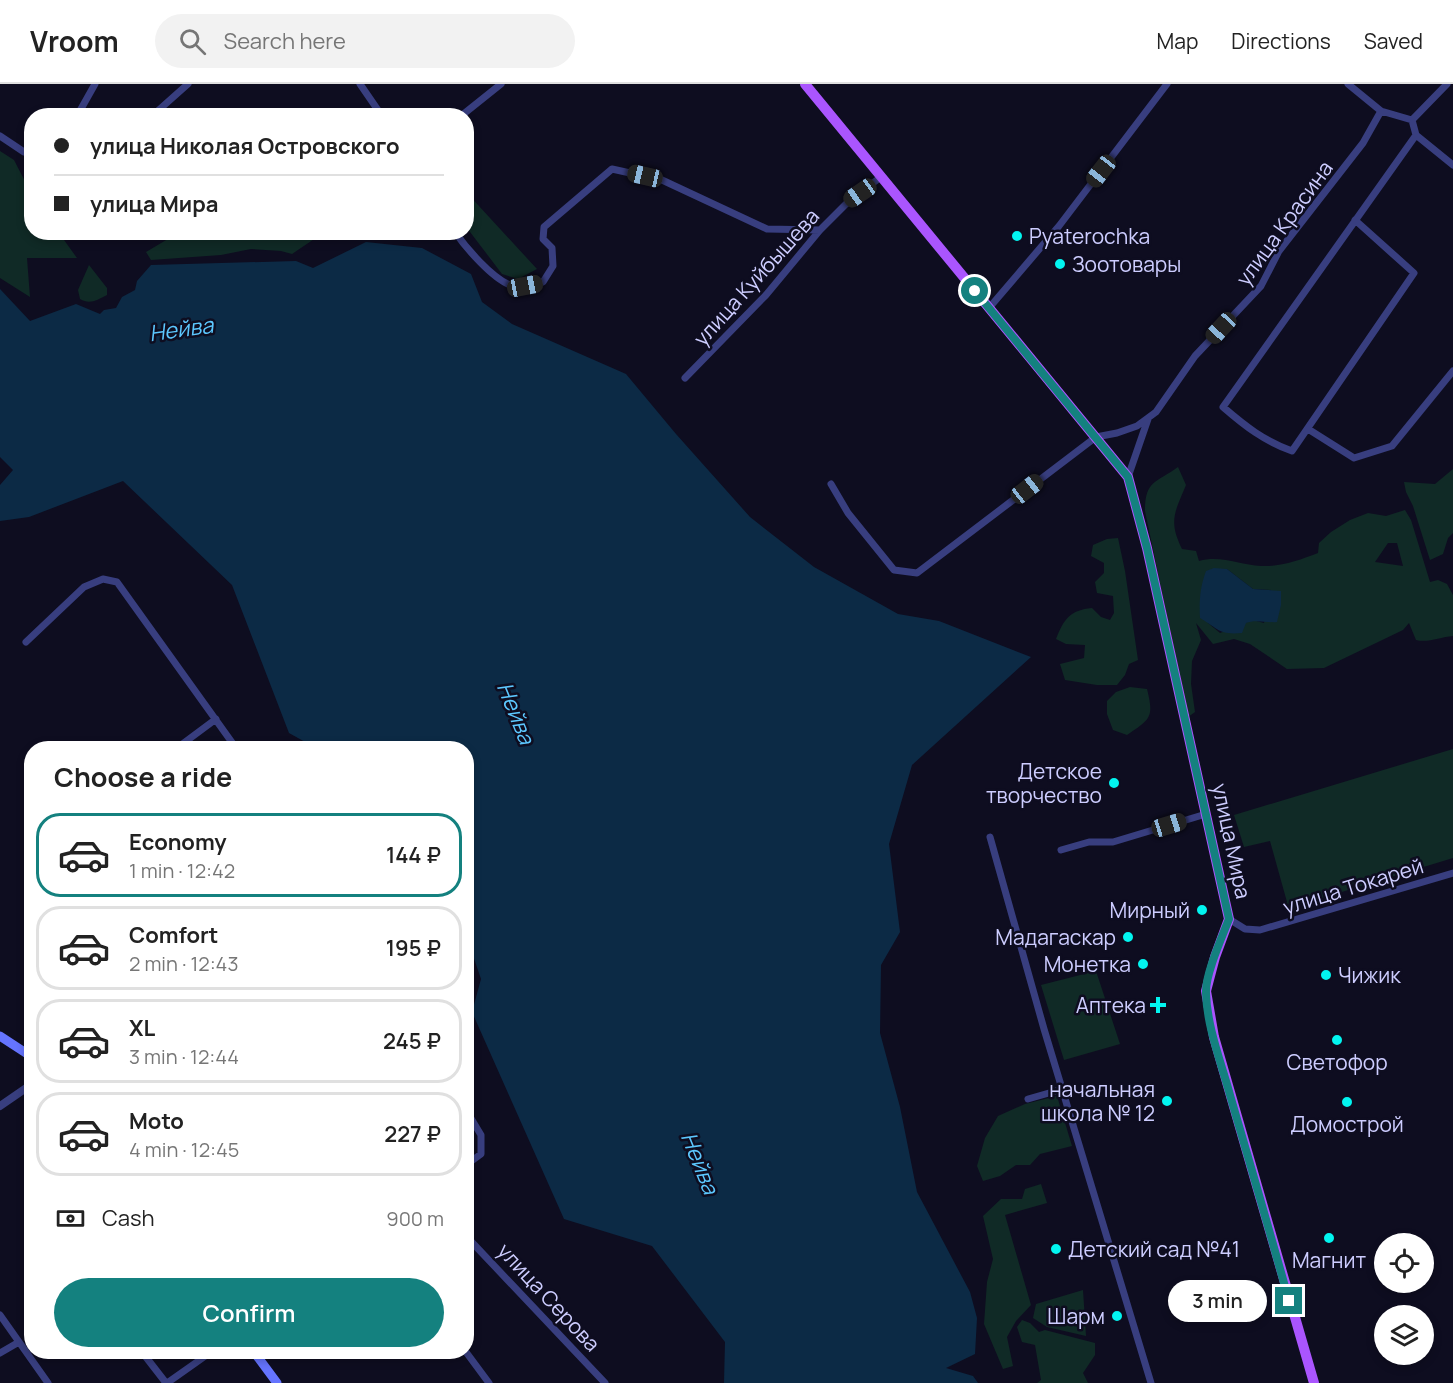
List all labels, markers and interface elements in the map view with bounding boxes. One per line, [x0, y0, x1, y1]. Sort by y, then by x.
search box [155, 14, 575, 68]
text: Vroom [30, 22, 119, 60]
icon: search [176, 25, 209, 58]
text: Search here [224, 26, 346, 56]
text: Map [1157, 27, 1198, 55]
text: Directions [1231, 27, 1331, 55]
text: Saved [1364, 27, 1423, 55]
text: улица Николая Островского [90, 131, 400, 161]
car [1083, 151, 1119, 191]
street label: улица Красина [1229, 155, 1339, 291]
car [625, 163, 665, 189]
car [840, 175, 880, 211]
text: улица Мира [90, 189, 218, 219]
street label: улица Куйбышева [687, 202, 825, 352]
place label: Pyaterochka [1029, 222, 1150, 250]
marker: Pyaterochka [1010, 229, 1024, 243]
place label: Зоотовары [1072, 250, 1181, 278]
marker: Зоотовары [1053, 257, 1067, 271]
car [506, 274, 544, 298]
route start [961, 277, 988, 304]
water label: Нейва [147, 309, 217, 348]
car [1202, 309, 1240, 347]
car [1007, 471, 1047, 507]
water label: Нейва [490, 678, 543, 750]
place label: Детское творчество [986, 757, 1102, 809]
text: Choose a ride [54, 758, 232, 795]
marker: Детское творчество [1107, 776, 1121, 790]
street label: улица Мира [1206, 781, 1258, 901]
car [1149, 811, 1189, 839]
text: Economy [129, 827, 227, 857]
icon: car [57, 828, 111, 882]
text: 144 ₽ [386, 840, 441, 870]
street label: улица Токарей [1279, 851, 1427, 921]
text: 1 min · 12:42 [129, 857, 235, 884]
place label: Мирный [1110, 896, 1190, 924]
marker: Мирный [1195, 903, 1209, 917]
text: Comfort [129, 920, 218, 950]
icon: car [57, 921, 111, 975]
place label: Мадагаскар [995, 923, 1116, 951]
marker: Мадагаскар [1121, 930, 1135, 944]
text: 195 ₽ [386, 933, 441, 963]
text: 2 min · 12:43 [129, 950, 238, 977]
place label: Монетка [1044, 950, 1131, 978]
marker: Монетка [1136, 957, 1150, 971]
place label: Чижик [1338, 961, 1401, 989]
marker: Чижик [1319, 968, 1333, 982]
place label: Аптека [1076, 991, 1146, 1019]
marker: Аптека [1151, 998, 1165, 1012]
text: XL [129, 1013, 155, 1043]
icon: car [57, 1014, 111, 1068]
text: 245 ₽ [383, 1026, 441, 1056]
marker: Светофор [1330, 1033, 1344, 1047]
text: 3 min · 12:44 [129, 1043, 239, 1070]
place label: Светофор [1286, 1048, 1388, 1076]
place label: начальная школа № 12 [1041, 1075, 1155, 1127]
marker: начальная школа № 12 [1160, 1094, 1174, 1108]
marker: Домострой [1340, 1095, 1354, 1109]
text: Moto [129, 1106, 184, 1136]
icon: car [57, 1107, 111, 1161]
place label: Домострой [1290, 1110, 1404, 1138]
text: 227 ₽ [384, 1119, 441, 1149]
water label: Нейва [674, 1128, 727, 1200]
text: 4 min · 12:45 [129, 1136, 239, 1163]
icon: cash [54, 1202, 87, 1235]
text: Cash [102, 1203, 155, 1233]
text: 900 m [386, 1205, 444, 1232]
marker: Магнит [1322, 1231, 1336, 1245]
map controls [1374, 1233, 1434, 1365]
button: locate [1374, 1233, 1434, 1293]
place label: Детский сад №41 [1068, 1235, 1240, 1263]
street label: улица Серова [492, 1237, 606, 1357]
marker: Детский сад №41 [1049, 1242, 1063, 1256]
place label: Магнит [1292, 1246, 1366, 1274]
button: Confirm [54, 1278, 444, 1347]
callout: 3 min [1169, 1280, 1268, 1322]
text: 3 min [1192, 1287, 1243, 1314]
route end [1275, 1287, 1302, 1314]
place label: Шарм [1047, 1302, 1105, 1330]
button: layers [1374, 1305, 1434, 1365]
marker: Шарм [1110, 1309, 1124, 1323]

